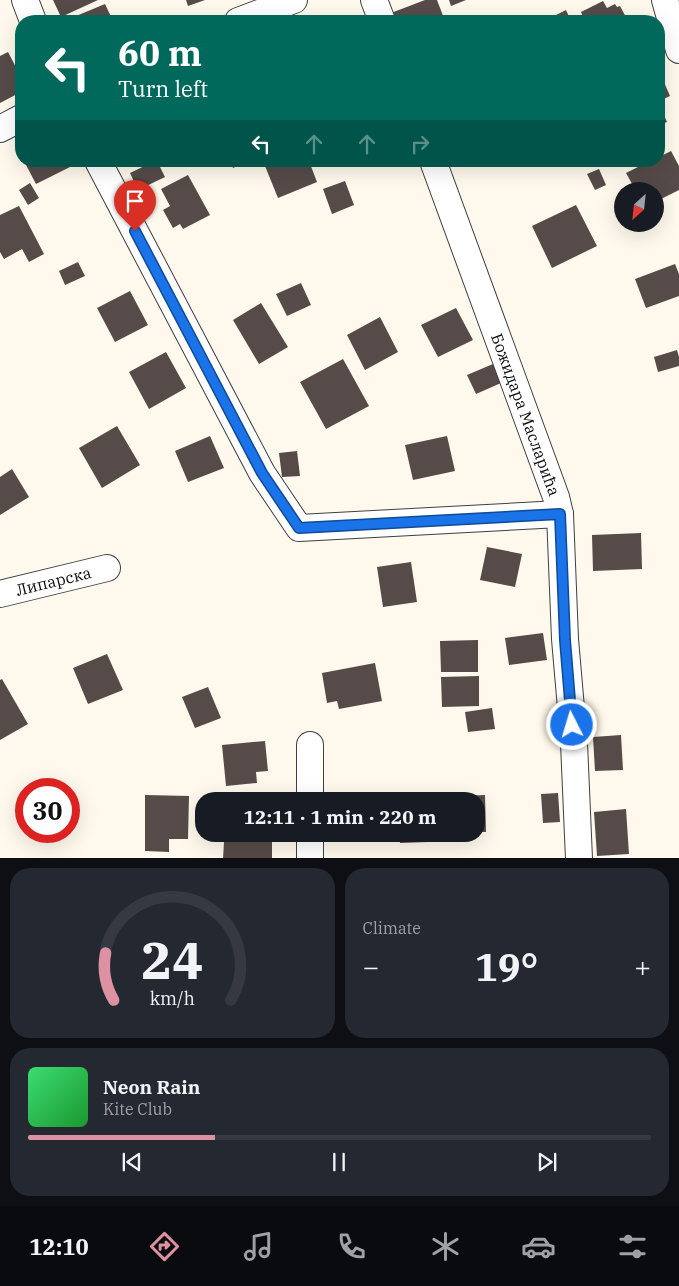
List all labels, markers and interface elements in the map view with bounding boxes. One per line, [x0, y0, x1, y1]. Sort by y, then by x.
text: 60 m [118, 30, 202, 76]
icon: left [35, 35, 100, 100]
text: Turn left [118, 74, 208, 103]
icon: left [247, 130, 275, 158]
icon: ahead [300, 130, 328, 158]
icon: ahead [353, 130, 381, 158]
icon: right [406, 130, 434, 158]
pin [114, 180, 156, 231]
north arrow [614, 182, 664, 232]
map controls [614, 182, 664, 232]
icon: arrive [121, 187, 149, 215]
street label: Божидара Масларића [487, 331, 565, 499]
street label: Липарска [14, 562, 93, 600]
position arrow [545, 698, 597, 750]
speed limit sign: 30 [15, 778, 80, 843]
text: 12:11 · 1 min · 220 m [244, 805, 436, 829]
text: Climate [363, 918, 421, 938]
text: 24 [141, 926, 203, 993]
text: 19° [475, 942, 538, 991]
text: − [363, 948, 379, 985]
text: + [634, 948, 651, 985]
text: km/h [150, 987, 195, 1010]
text: Neon Rain [103, 1075, 200, 1099]
text: Kite Club [103, 1099, 172, 1119]
icon: previous [118, 1148, 146, 1176]
icon: pause [325, 1148, 353, 1176]
icon: next [533, 1148, 561, 1176]
icon: directions [147, 1229, 182, 1264]
icon: music [241, 1229, 276, 1264]
icon: phone [334, 1229, 369, 1264]
icon: climate [428, 1229, 463, 1264]
icon: car [521, 1229, 556, 1264]
icon: filters [615, 1229, 650, 1264]
text: 12:10 [29, 1232, 89, 1261]

